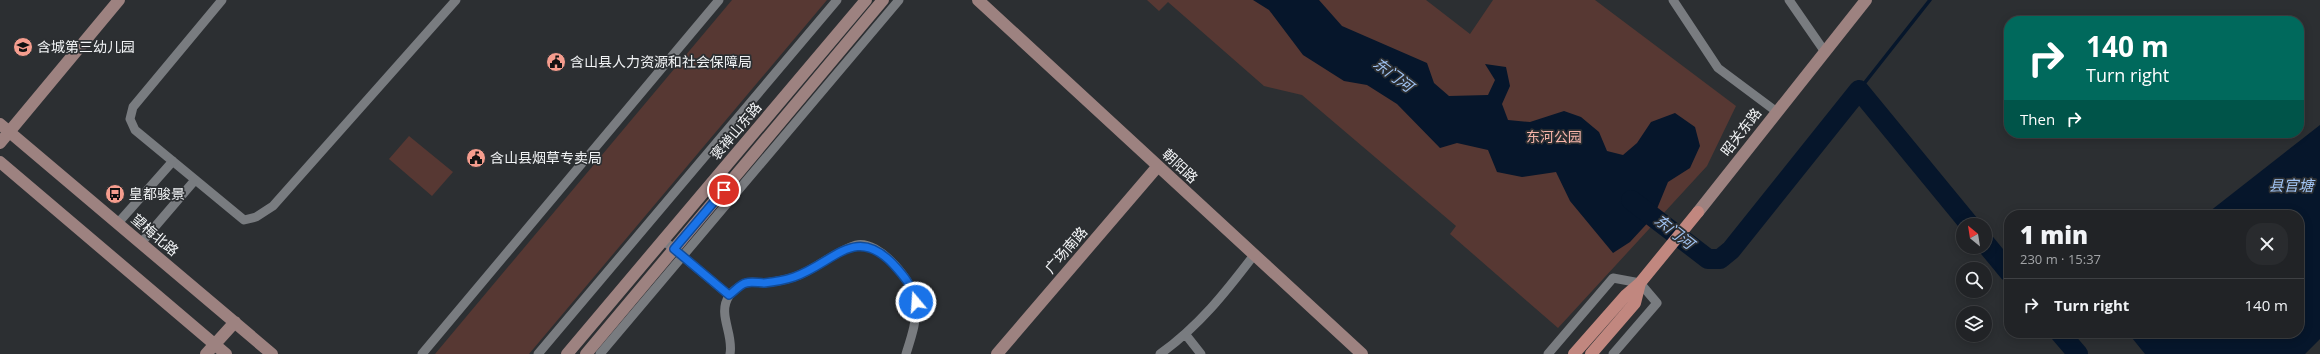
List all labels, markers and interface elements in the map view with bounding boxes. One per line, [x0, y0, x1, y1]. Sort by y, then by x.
text: 140 m [2086, 27, 2169, 65]
icon: right [2020, 32, 2072, 84]
school or university icon: 含城第三幼儿园 [12, 36, 34, 58]
place label: 含城第三幼儿园 [37, 37, 135, 56]
public building icon: 含山县人力资源和社会保障局 [545, 51, 567, 73]
place label: 含山县人力资源和社会保障局 [570, 52, 752, 71]
water label: 东门河 [1370, 53, 1420, 98]
text: Turn right [2086, 63, 2169, 87]
street label: 褒禅山东路 [706, 98, 765, 164]
street label: 昭关东路 [1716, 104, 1765, 160]
icon: right [2063, 108, 2085, 130]
text: Then [2020, 109, 2055, 129]
park label: 东河公园 [1526, 127, 1582, 146]
street label: 朝阳路 [1159, 144, 1202, 187]
public building icon: 含山县烟草专卖局 [465, 147, 487, 169]
place label: 含山县烟草专卖局 [490, 148, 602, 167]
pin [707, 173, 741, 207]
water label: 县官塘 [2268, 175, 2316, 195]
icon: arrive [713, 179, 735, 201]
bus stop icon: 皇都骏景 [104, 183, 126, 205]
place label: 皇都骏景 [129, 184, 185, 203]
street label: 望梅北路 [128, 209, 183, 260]
water label: 东门河 [1651, 209, 1701, 255]
north arrow [1956, 218, 1992, 254]
map controls [1956, 218, 1992, 342]
text: 1 min [2020, 218, 2088, 251]
street label: 广场南路 [1040, 222, 1091, 277]
button: close [2246, 223, 2288, 265]
text: 230 m · 15:37 [2020, 250, 2101, 268]
button: search [1956, 262, 1992, 298]
position arrow [895, 281, 937, 323]
icon: right [2020, 294, 2042, 316]
text: Turn right [2054, 295, 2129, 315]
text: 140 m [2244, 295, 2288, 315]
button: layers [1956, 306, 1992, 342]

